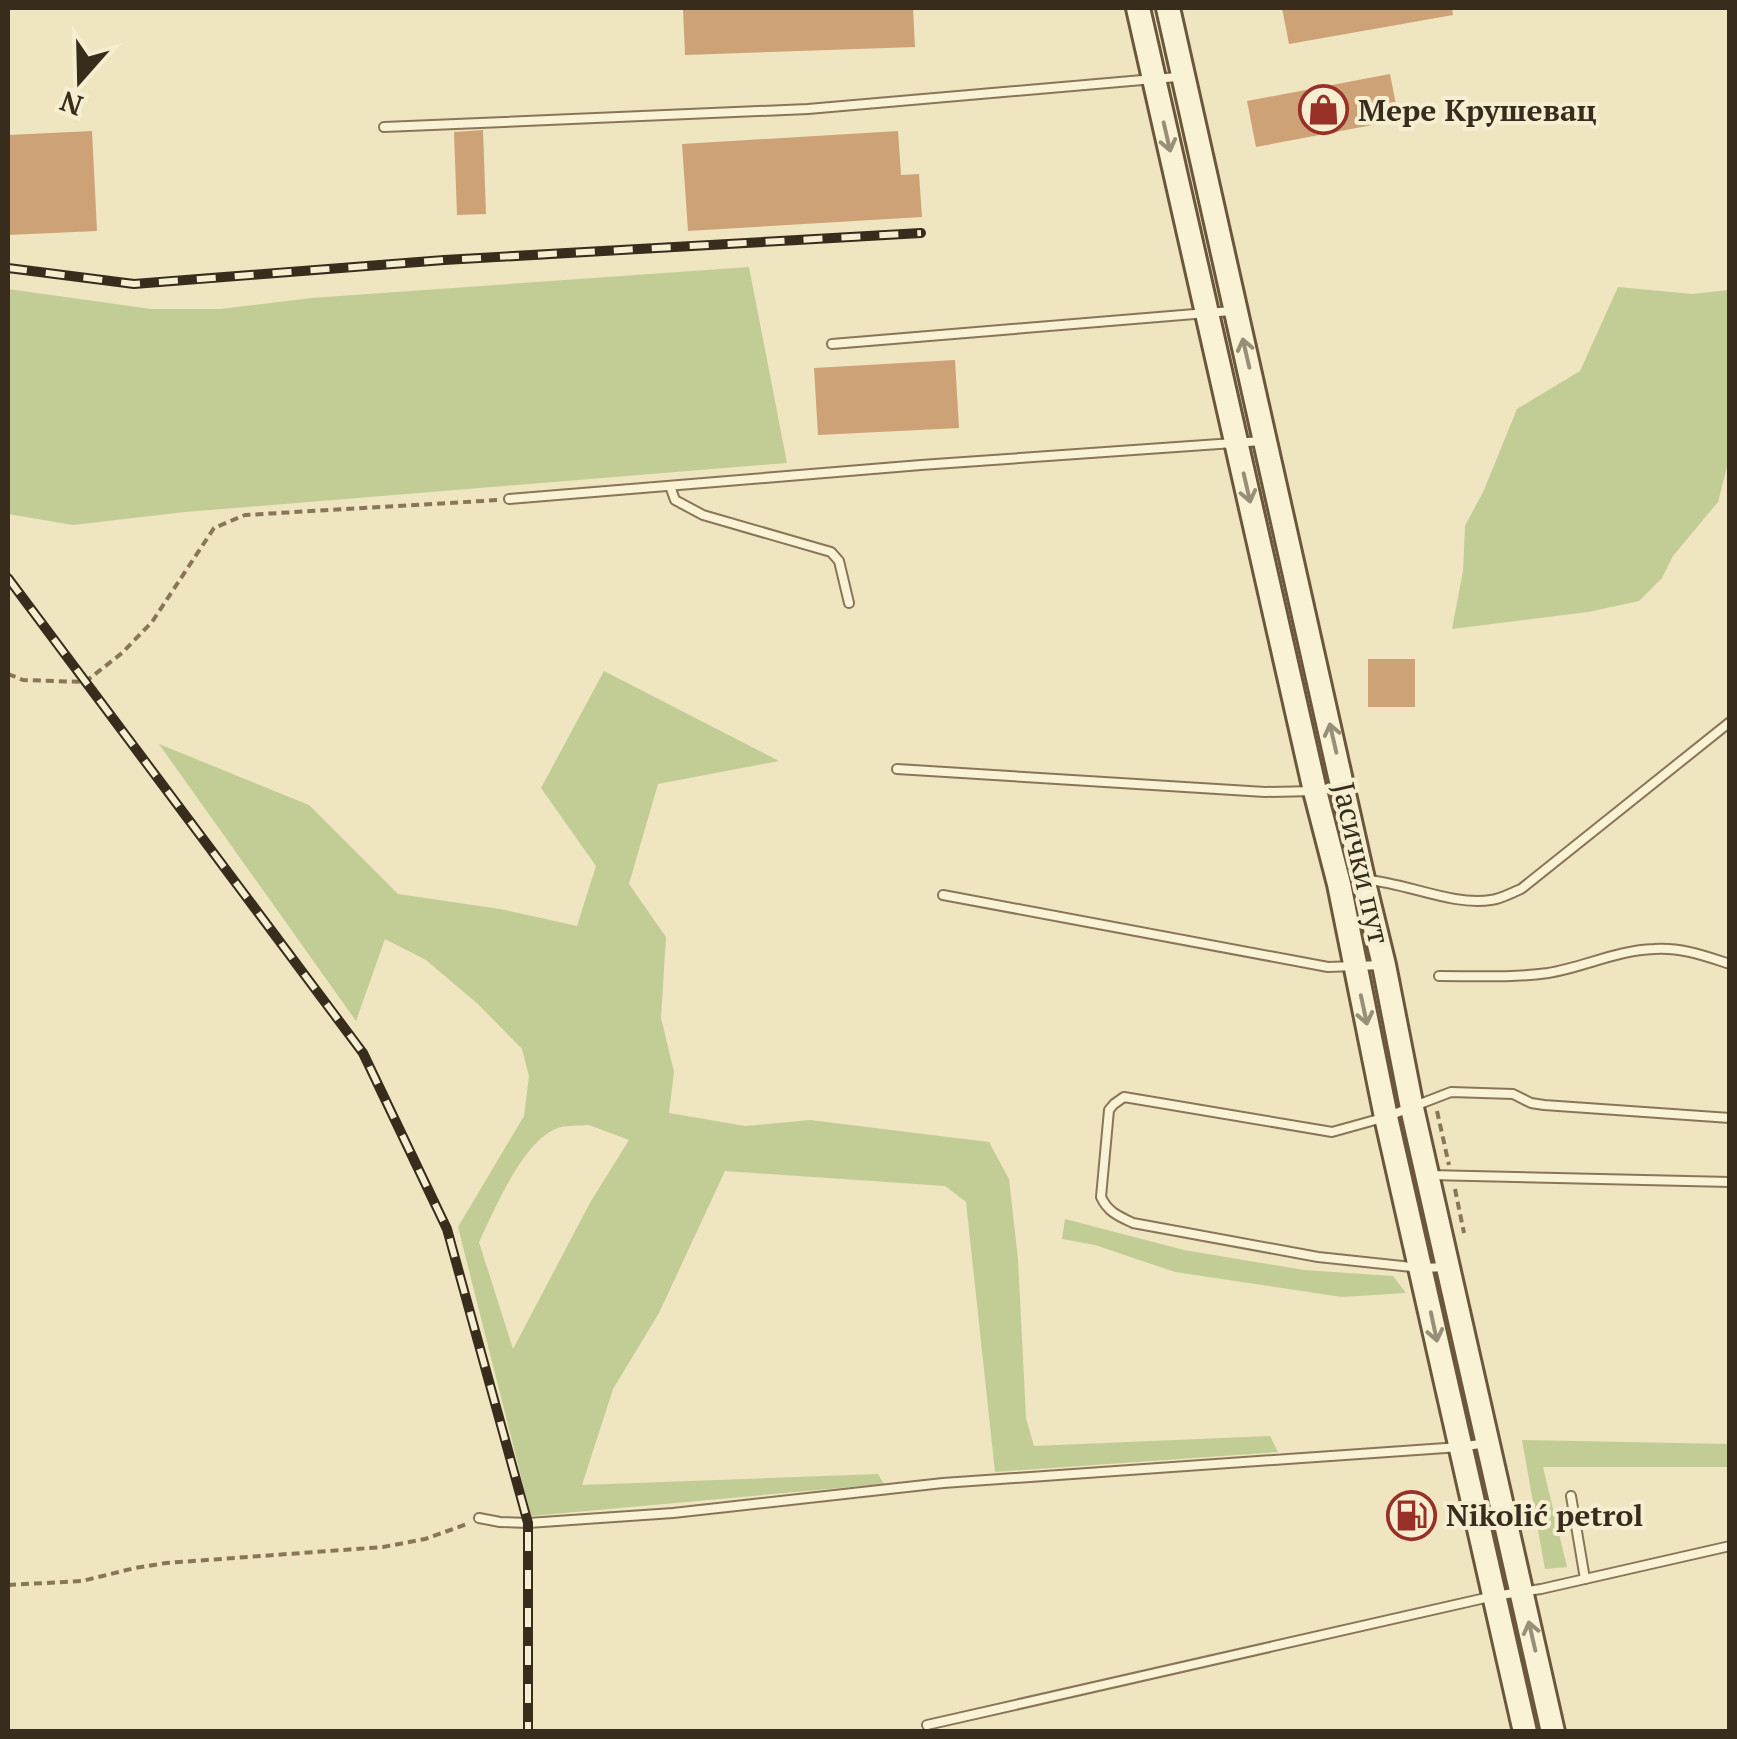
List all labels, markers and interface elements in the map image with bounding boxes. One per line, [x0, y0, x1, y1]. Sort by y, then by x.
north arrow [30, 30, 130, 130]
text: N [55, 83, 88, 125]
shop icon: Мере Крушевац [1297, 84, 1349, 136]
place label: Мере Крушевац [1358, 90, 1597, 130]
one-way arrow [1159, 120, 1177, 152]
one-way arrow [1236, 338, 1254, 370]
one-way arrow [1239, 471, 1258, 503]
one-way arrow [1322, 723, 1341, 755]
street label: Јасички пут [1324, 778, 1400, 948]
one-way arrow [1355, 993, 1374, 1025]
one-way arrow [1426, 1310, 1444, 1342]
fuel station icon: Nikolić petrol [1385, 1489, 1437, 1541]
place label: Nikolić petrol [1446, 1495, 1643, 1535]
one-way arrow [1522, 1621, 1540, 1653]

